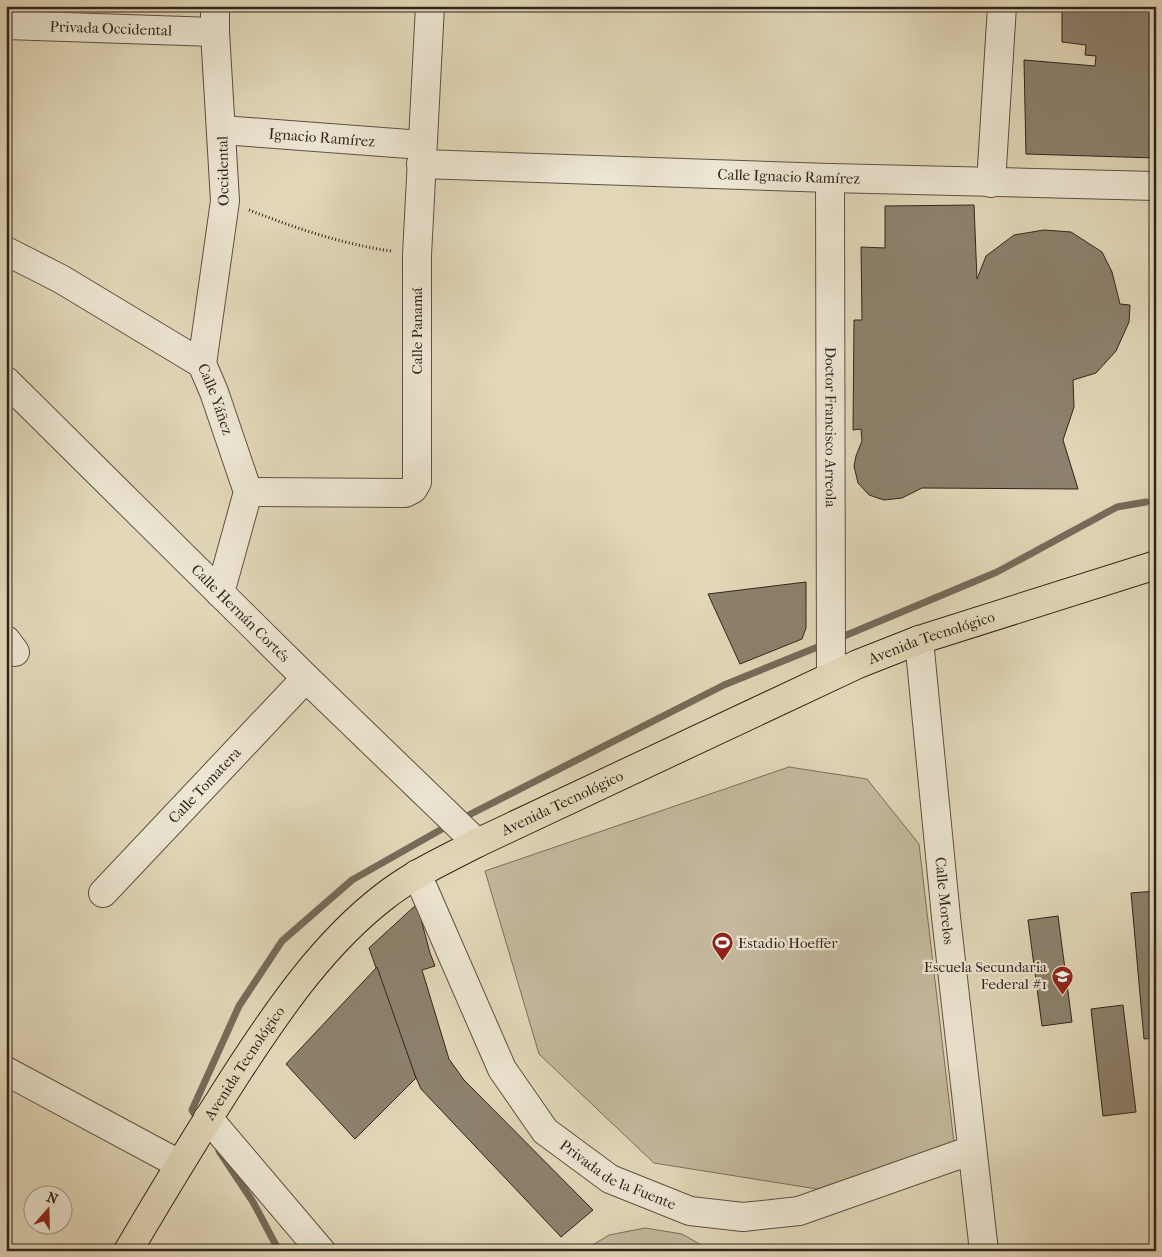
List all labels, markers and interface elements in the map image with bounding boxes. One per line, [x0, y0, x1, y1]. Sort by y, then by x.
street label: Privada Occidental [49, 17, 172, 40]
street label: Ignacio Ramírez [268, 125, 376, 150]
street label: Occidental [213, 136, 233, 206]
street label: Calle Ignacio Ramírez [717, 165, 861, 188]
street label: Calle Panamá [408, 287, 426, 374]
street label: Doctor Francisco Arreola [821, 347, 840, 508]
street label: Calle Yáñez [194, 361, 237, 437]
street label: Calle Hernán Cortés [187, 561, 294, 666]
street label: Avenida Tecnológico [865, 607, 997, 668]
street label: Calle Tomatera [165, 743, 245, 827]
street label: Avenida Tecnológico [497, 766, 626, 840]
street label: Calle Morelos [931, 856, 958, 946]
sports icon: Estadio Hoeffer [710, 931, 734, 962]
place label: Estadio Hoeffer [738, 934, 838, 952]
place label: Escuela Secundaria Federal #1 [924, 958, 1048, 993]
school or university icon: Escuela Secundaria Federal #1 [1051, 964, 1075, 995]
street label: Avenida Tecnológico [200, 1002, 289, 1124]
street label: Privada de la Fuente [556, 1136, 679, 1214]
north arrow [22, 1184, 72, 1234]
text: N [44, 1188, 61, 1208]

